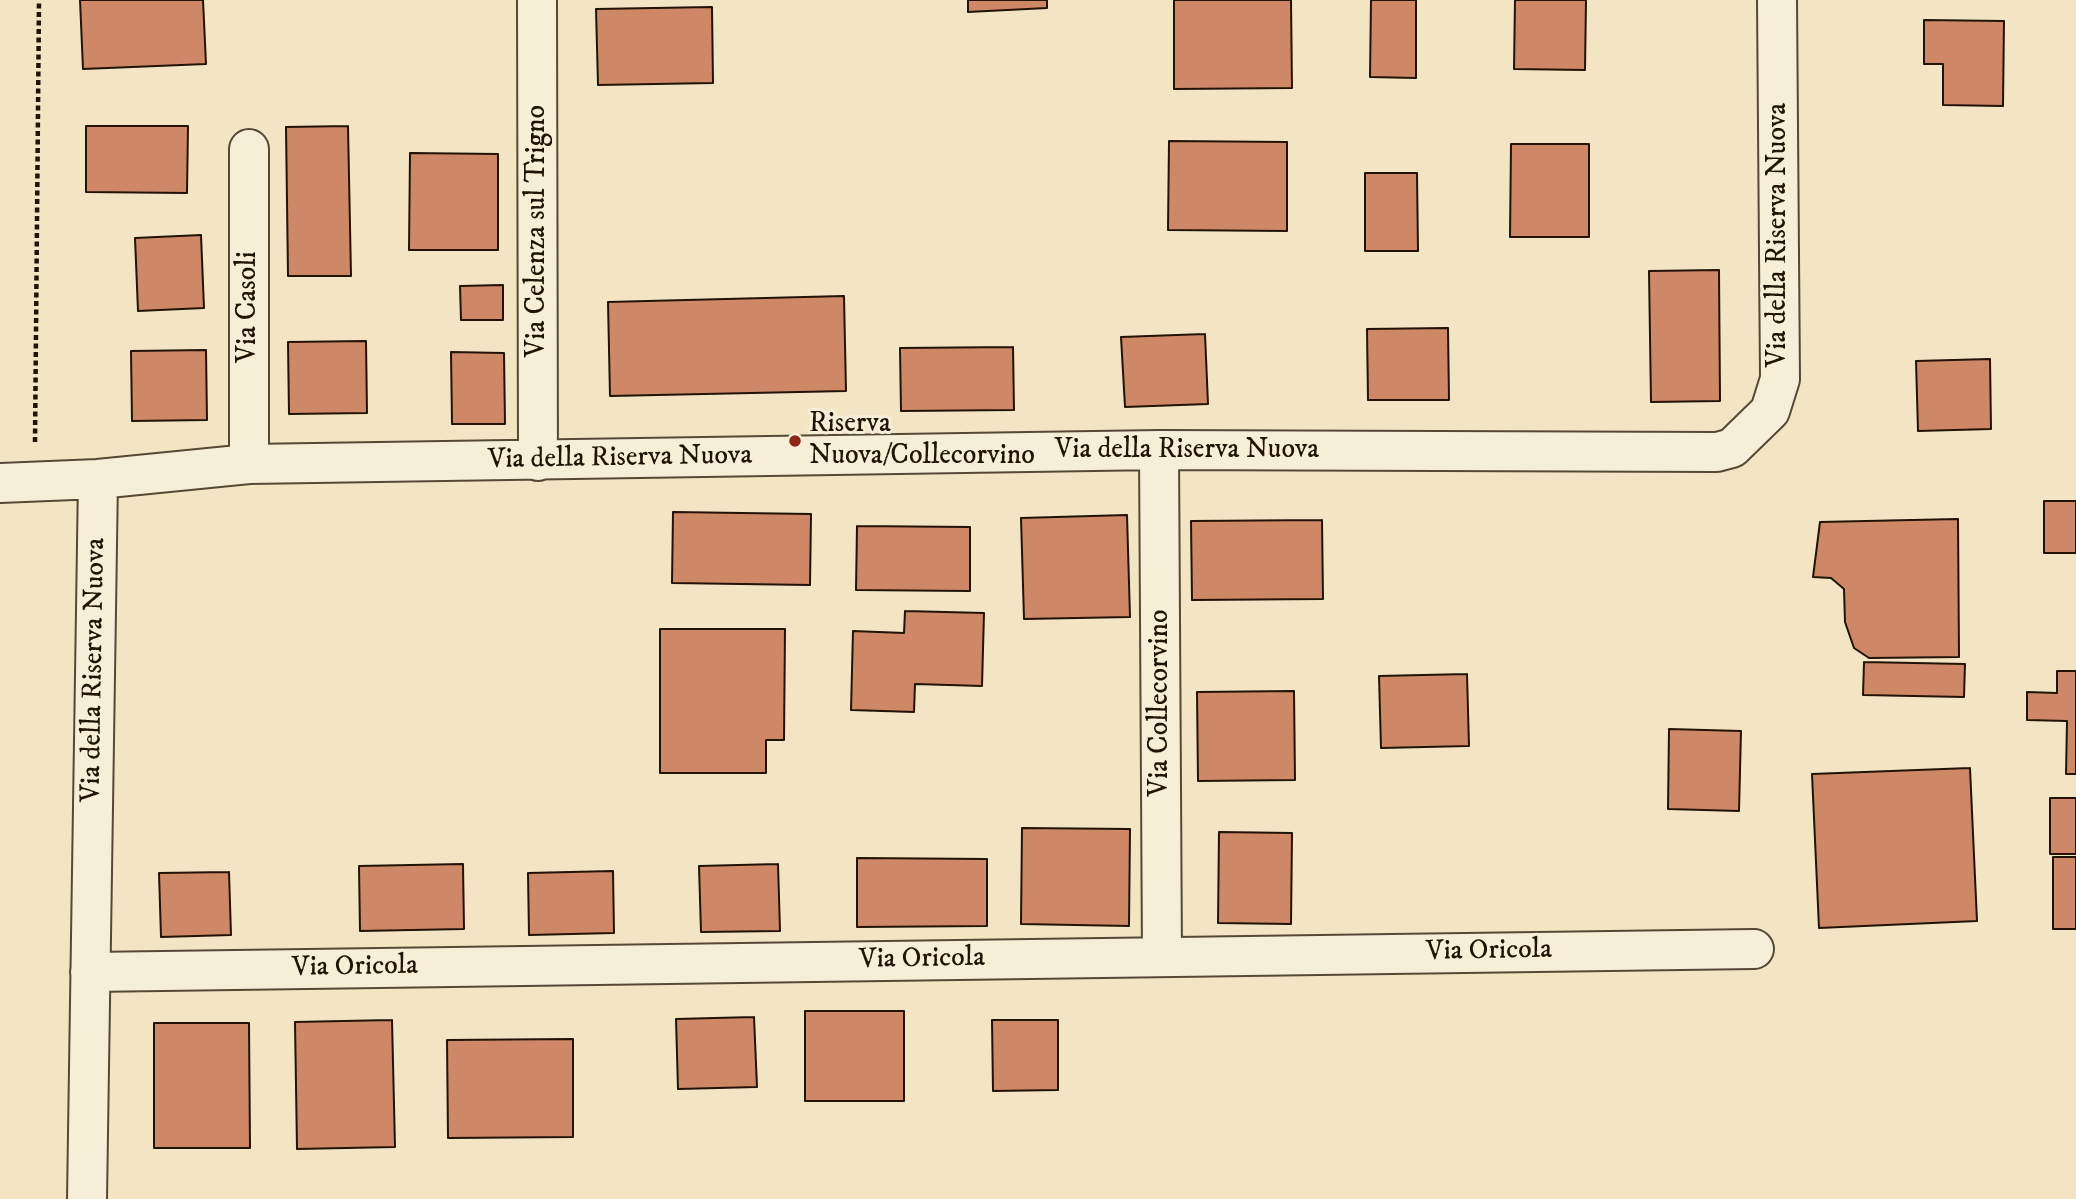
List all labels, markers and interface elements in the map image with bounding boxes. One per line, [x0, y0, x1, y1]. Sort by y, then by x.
street label: Via della Riserva Nuova [1762, 103, 1796, 367]
street label: Via Celenza sul Trigno [521, 105, 555, 357]
street label: Via Casoli [232, 251, 266, 363]
place label: Riserva Nuova/Collecorvino [809, 408, 1035, 474]
marker: Riserva Nuova/Collecorvino [787, 433, 803, 449]
street label: Via della Riserva Nuova [1055, 434, 1319, 468]
street label: Via della Riserva Nuova [487, 440, 753, 478]
street label: Via della Riserva Nuova [76, 537, 114, 803]
street label: Via Collecorvino [1144, 609, 1178, 797]
street label: Via Oricola [1426, 934, 1552, 970]
street label: Via Oricola [859, 942, 985, 978]
street label: Via Oricola [292, 950, 418, 986]

